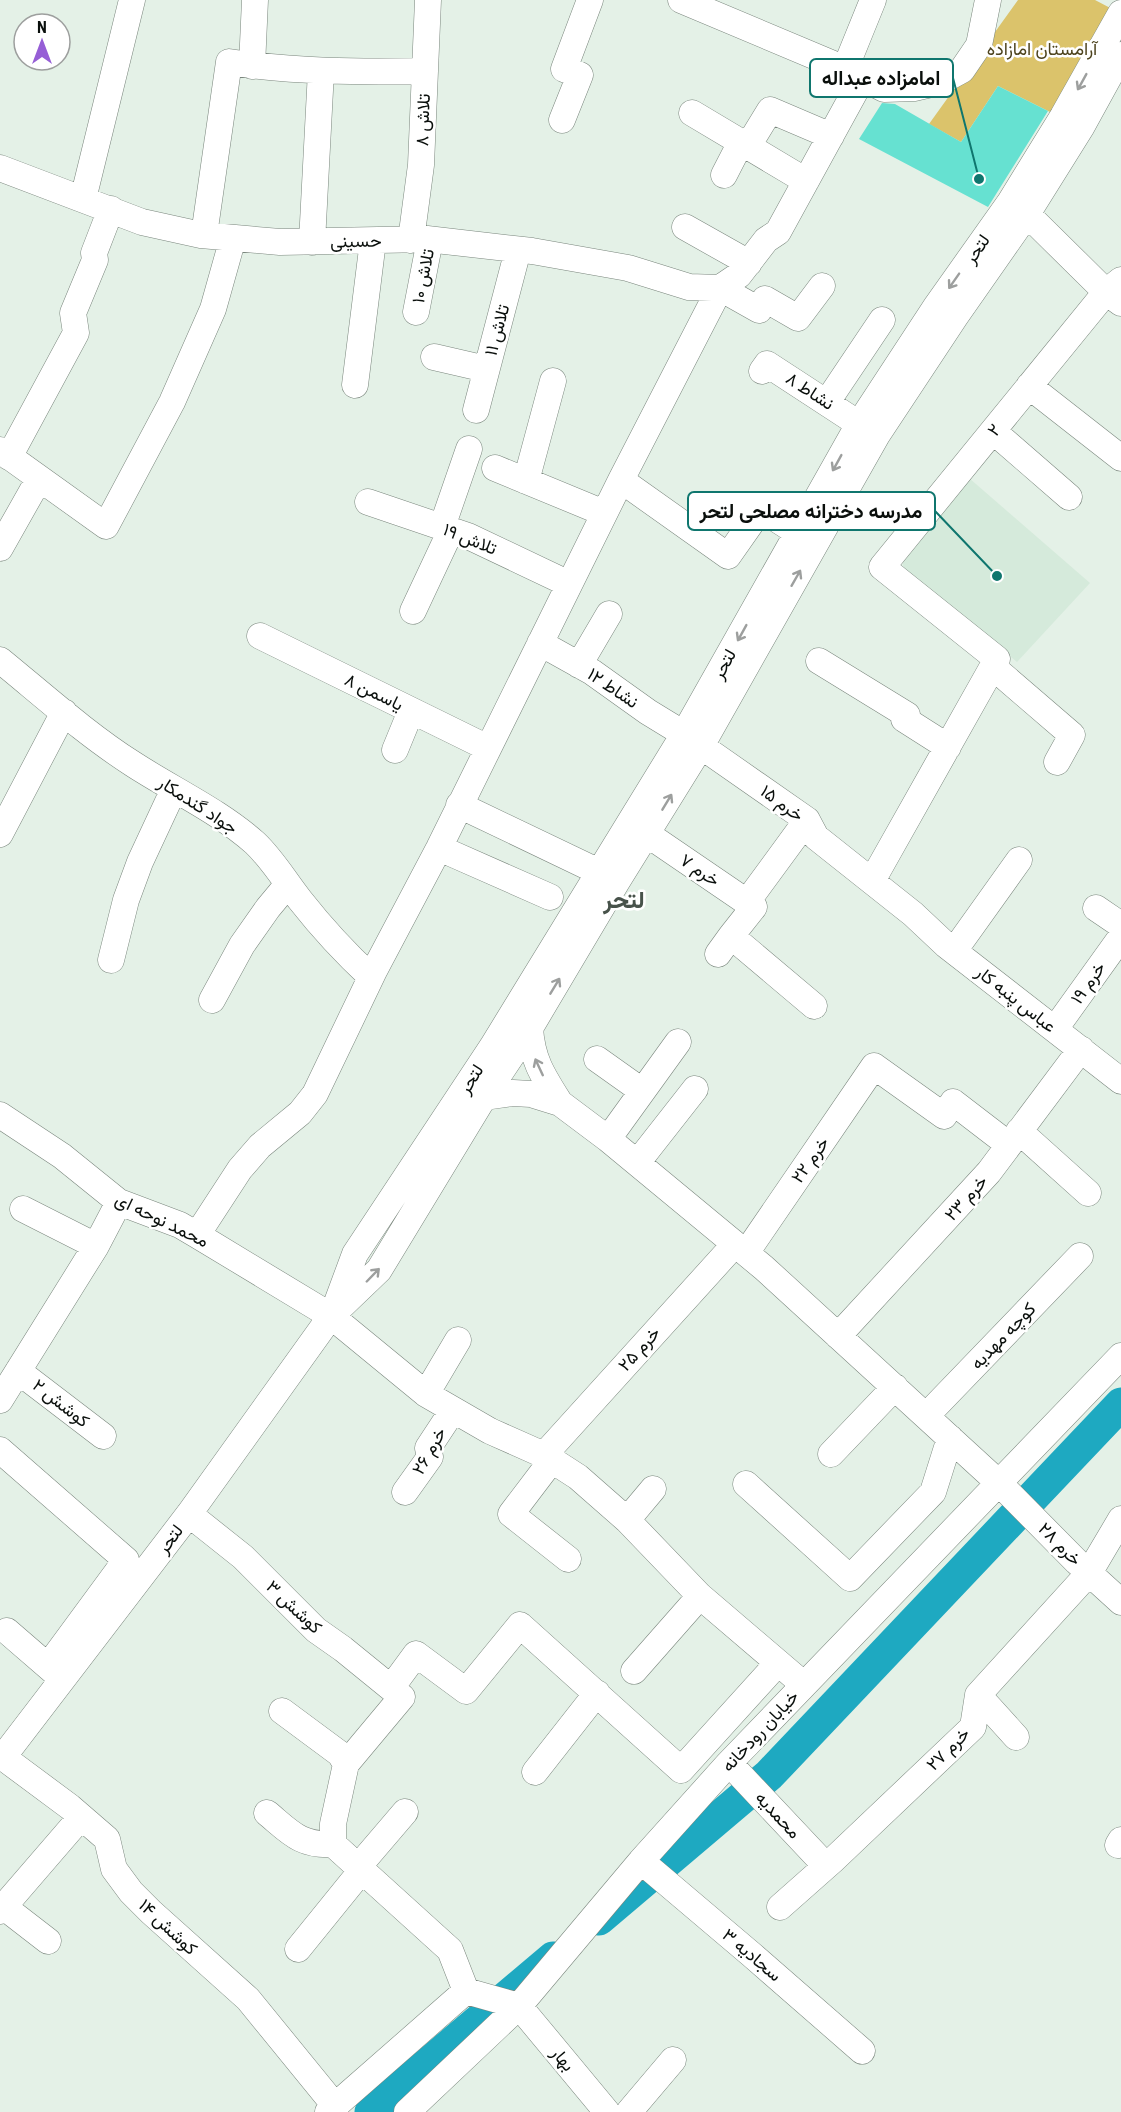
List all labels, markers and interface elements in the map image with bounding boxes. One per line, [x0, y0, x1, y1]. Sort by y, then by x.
north arrow [12, 12, 72, 72]
text: N [37, 18, 47, 37]
park label: آرامستان امازاده [987, 38, 1099, 60]
callout: امامزاده عبداله [810, 59, 953, 97]
text: امامزاده عبداله [822, 66, 940, 91]
one-way arrow [1076, 73, 1088, 90]
street label: تلاش ۸ [411, 93, 435, 147]
street label: حسینی [330, 230, 382, 252]
street label: لتحر [959, 230, 995, 269]
street label: تلاش ۱۰ [407, 247, 439, 305]
one-way arrow [948, 273, 960, 289]
street label: تلاش ۱۱ [480, 302, 514, 358]
street label: نشاط ۸ [782, 367, 838, 414]
street label: ۲ [982, 419, 1005, 440]
one-way arrow [831, 454, 843, 471]
callout: مدرسه دخترانه مصلحی لتحر [688, 492, 935, 530]
text: مدرسه دخترانه مصلحی لتحر [699, 499, 923, 524]
street label: تلاش ۱۹ [440, 518, 500, 560]
one-way arrow [790, 570, 802, 587]
one-way arrow [735, 624, 747, 641]
street label: لتحر [706, 645, 741, 684]
street label: نشاط ۱۲ [584, 663, 643, 712]
street label: یاسمن ۸ [341, 668, 407, 716]
street label: جواد گندمکار [153, 771, 242, 839]
street label: خرم ۱۵ [755, 780, 808, 827]
one-way arrow [660, 793, 673, 810]
street label: خرم ۷ [675, 849, 724, 892]
district label: لتحر [602, 886, 645, 915]
street label: خرم ۱۹ [1066, 958, 1111, 1009]
street label: عباس پنبه کار [970, 960, 1061, 1038]
one-way arrow [549, 978, 561, 995]
one-way arrow [533, 1059, 545, 1077]
street label: لتحر [453, 1060, 489, 1099]
street label: خرم ۲۲ [786, 1133, 835, 1188]
street label: خرم ۲۳ [940, 1171, 993, 1226]
street label: محمد نوحه ای [112, 1188, 212, 1252]
one-way arrow [365, 1268, 380, 1283]
street label: کوچه مهدیه [966, 1298, 1041, 1375]
street label: خرم ۲۵ [613, 1322, 665, 1377]
street label: کوشش ۲ [28, 1374, 94, 1432]
street label: خرم ۲۶ [407, 1424, 452, 1479]
street label: خرم ۲۸ [1033, 1518, 1086, 1571]
street label: لتحر [151, 1520, 188, 1559]
street label: کوشش ۳ [261, 1576, 327, 1638]
street label: خیابان رودخانه [717, 1686, 803, 1776]
street label: خرم ۲۷ [922, 1723, 975, 1776]
street label: محمدیه [751, 1787, 805, 1843]
street label: کوشش ۱۴ [134, 1894, 202, 1960]
street label: سجادیه ۳ [718, 1924, 786, 1985]
street label: بهار [546, 2042, 580, 2076]

